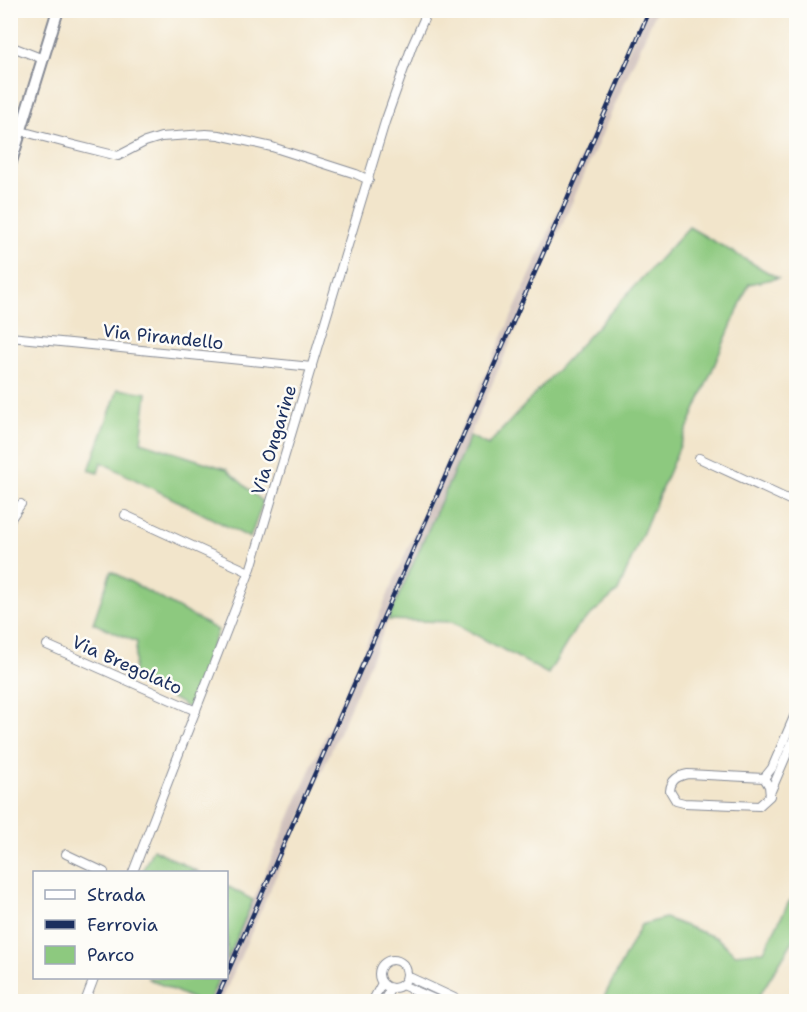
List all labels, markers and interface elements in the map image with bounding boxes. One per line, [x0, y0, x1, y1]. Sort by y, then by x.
street label: Via Pirandello [101, 319, 225, 355]
street label: Via Ongarine [246, 382, 302, 498]
street label: Via Bregolato [68, 630, 186, 700]
legend [33, 871, 228, 979]
text: Strada [87, 883, 146, 907]
text: Ferrovia [87, 913, 158, 937]
text: Parco [87, 943, 135, 967]

